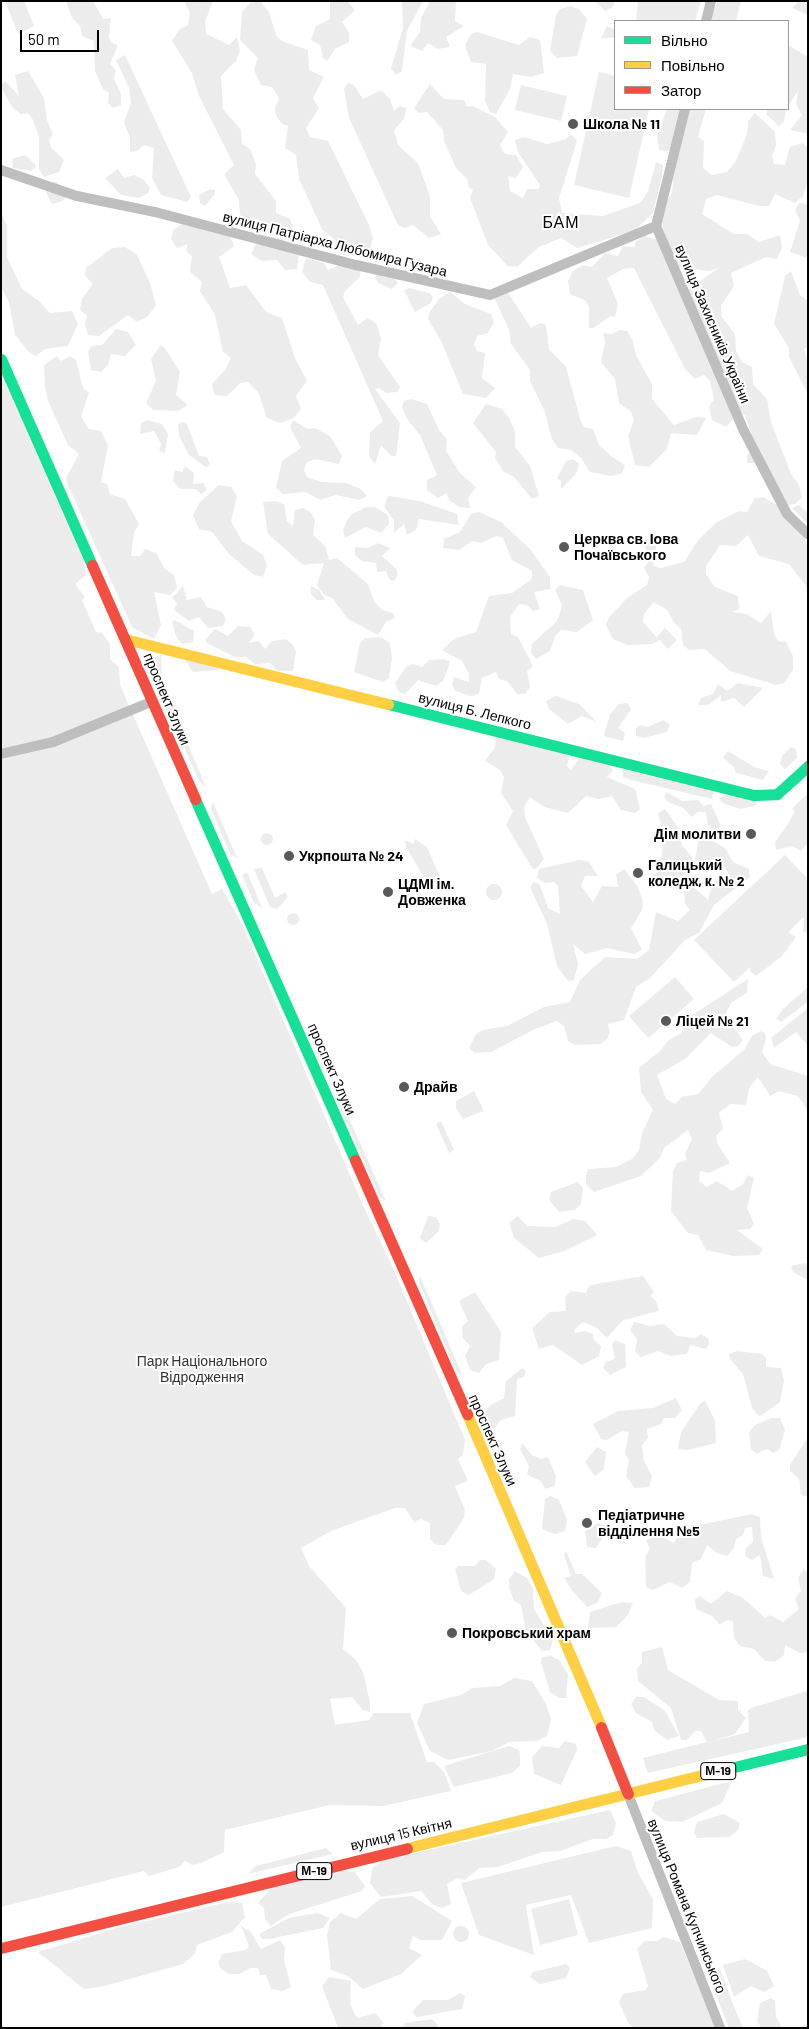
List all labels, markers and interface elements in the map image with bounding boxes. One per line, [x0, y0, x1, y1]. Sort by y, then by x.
scale bar [22, 20, 101, 52]
legend [614, 20, 789, 110]
text: 50 m [28, 30, 60, 48]
text: Вільно [661, 31, 708, 49]
text: Повільно [661, 56, 725, 74]
text: Затор [661, 81, 701, 99]
place label: Школа № 11 [583, 116, 660, 132]
marker: Школа № 11 [567, 118, 579, 130]
street label: вулиця Патріарха Любомира Гузара [221, 208, 449, 280]
district label: БАМ [542, 212, 580, 232]
street label: вулиця Захисників України [672, 242, 754, 406]
place label: Церква св. Іова Почаївського [574, 531, 678, 564]
marker: Церква св. Іова Почаївського [558, 541, 570, 553]
street label: проспект Злуки [140, 650, 194, 748]
street label: вулиця Б. Лепкого [417, 689, 533, 733]
place label: Дім молитви [654, 826, 741, 842]
marker: Дім молитви [745, 828, 757, 840]
place label: Укрпошта № 24 [299, 848, 404, 864]
marker: Укрпошта № 24 [283, 850, 295, 862]
place label: Галицький коледж, к. № 2 [648, 857, 745, 890]
marker: Галицький коледж, к. № 2 [632, 867, 644, 879]
place label: ЦДМІ ім. Довженка [398, 876, 466, 909]
marker: ЦДМІ ім. Довженка [382, 886, 394, 898]
place label: Ліцей № 21 [676, 1013, 749, 1029]
marker: Ліцей № 21 [660, 1015, 672, 1027]
street label: проспект Злуки [304, 1021, 360, 1117]
place label: Драйв [414, 1079, 458, 1095]
marker: Драйв [398, 1081, 410, 1093]
park label: Парк Національного Відродження [137, 1353, 267, 1385]
street label: проспект Злуки [465, 1392, 521, 1488]
place label: Педіатричне відділення №5 [598, 1507, 700, 1540]
marker: Педіатричне відділення №5 [580, 1516, 594, 1530]
place label: Покровський храм [462, 1625, 591, 1641]
marker: Покровський храм [446, 1627, 458, 1639]
road number: М-19 [699, 1762, 737, 1780]
street label: вулиця 15 Квітня [349, 1814, 453, 1854]
street label: вулиця Романа Купчинського [644, 1816, 730, 1996]
road number: М-19 [295, 1862, 333, 1880]

